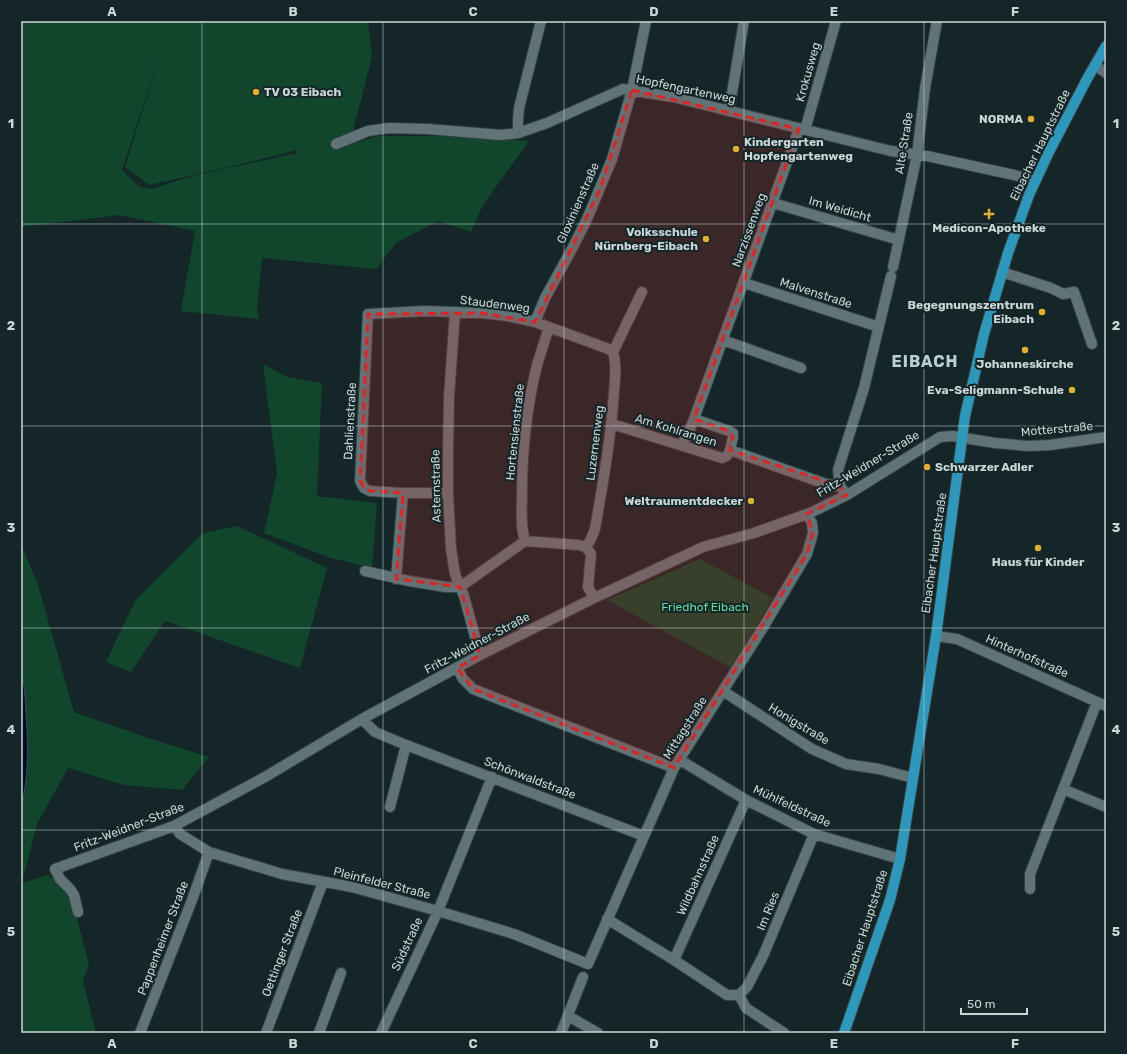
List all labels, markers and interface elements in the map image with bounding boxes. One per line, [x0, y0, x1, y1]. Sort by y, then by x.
text: A [107, 4, 117, 19]
text: B [288, 4, 298, 19]
text: C [468, 4, 478, 19]
text: D [649, 4, 659, 19]
text: E [830, 4, 838, 19]
text: F [1011, 4, 1019, 19]
street label: Krokusweg [793, 41, 823, 103]
street label: Hopfengartenweg [635, 72, 737, 106]
place label: TV 03 Eibach [264, 85, 342, 99]
marker: TV 03 Eibach [251, 87, 261, 97]
street label: Eibacher Hauptstraße [1007, 87, 1073, 203]
street label: Alte Straße [892, 111, 916, 175]
place label: NORMA [979, 112, 1023, 126]
marker: NORMA [1026, 114, 1036, 124]
text: 1 [8, 116, 14, 131]
text: 1 [1113, 116, 1119, 131]
place label: Kindergarten Hopfengartenweg [744, 135, 853, 163]
marker: Kindergarten Hopfengartenweg [731, 144, 741, 154]
street label: Gloxinienstraße [554, 160, 602, 246]
street label: Narzissenweg [729, 191, 769, 269]
street label: Im Weidicht [807, 193, 873, 225]
marker: Medicon-Apotheke [984, 209, 994, 219]
place label: Medicon-Apotheke [932, 221, 1046, 235]
place label: Volksschule Nürnberg-Eibach [595, 225, 698, 253]
marker: Volksschule Nürnberg-Eibach [701, 234, 711, 244]
street label: Malvenstraße [778, 275, 854, 311]
street label: Staudenweg [459, 293, 531, 315]
place label: Begegnungszentrum Eibach [908, 298, 1034, 326]
marker: Begegnungszentrum Eibach [1037, 307, 1047, 317]
text: 2 [7, 318, 15, 333]
text: 2 [1112, 318, 1120, 333]
marker: Johanneskirche [1020, 345, 1030, 355]
district label: EIBACH [892, 352, 958, 371]
place label: Johanneskirche [976, 357, 1074, 371]
street label: Dahlienstraße [341, 382, 359, 460]
street label: Hortensienstraße [503, 383, 527, 481]
place label: Eva-Seligmann-Schule [927, 383, 1064, 397]
marker: Eva-Seligmann-Schule [1067, 385, 1077, 395]
street label: Luzernenweg [583, 405, 607, 481]
street label: Am Kohlrangen [633, 411, 719, 449]
street label: Motterstraße [1020, 419, 1094, 439]
street label: Fritz-Weidner-Straße [814, 428, 922, 500]
street label: Asternstraße [428, 449, 444, 523]
place label: Schwarzer Adler [935, 460, 1034, 474]
marker: Schwarzer Adler [922, 462, 932, 472]
street label: Eibacher Hauptstraße [919, 492, 949, 614]
place label: Weltraumentdecker [624, 494, 744, 508]
marker: Weltraumentdecker [746, 496, 756, 506]
text: 3 [7, 520, 16, 535]
text: 3 [1112, 520, 1121, 535]
marker: Haus für Kinder [1033, 543, 1043, 553]
place label: Haus für Kinder [992, 555, 1085, 569]
park label: Friedhof Eibach [661, 600, 749, 614]
street label: Fritz-Weidner-Straße [422, 609, 532, 677]
street label: Hinterhofstraße [983, 631, 1071, 681]
street label: Mittagstraße [660, 694, 710, 762]
street label: Honigstraße [766, 700, 832, 748]
text: 4 [7, 722, 16, 737]
text: 4 [1112, 722, 1121, 737]
street label: Schönwaldstraße [482, 754, 578, 802]
street label: Mühlfeldstraße [751, 782, 833, 830]
street label: Fritz-Weidner-Straße [72, 799, 186, 855]
street label: Wildbahnstraße [674, 832, 722, 917]
street label: Pleinfelder Straße [332, 864, 432, 902]
street label: Eibacher Hauptstraße [840, 868, 891, 988]
street label: Pappenheimer Straße [135, 879, 191, 997]
street label: Im Ries [754, 890, 782, 932]
street label: Oettinger Straße [259, 907, 305, 999]
street label: Südstraße [389, 915, 426, 973]
text: 5 [7, 924, 15, 939]
text: 5 [1112, 924, 1120, 939]
scale bar [961, 990, 1027, 1016]
text: 50 m [967, 997, 995, 1011]
text: A [107, 1036, 117, 1051]
text: B [288, 1036, 298, 1051]
text: C [468, 1036, 478, 1051]
text: D [649, 1036, 659, 1051]
text: E [830, 1036, 838, 1051]
text: F [1011, 1036, 1019, 1051]

